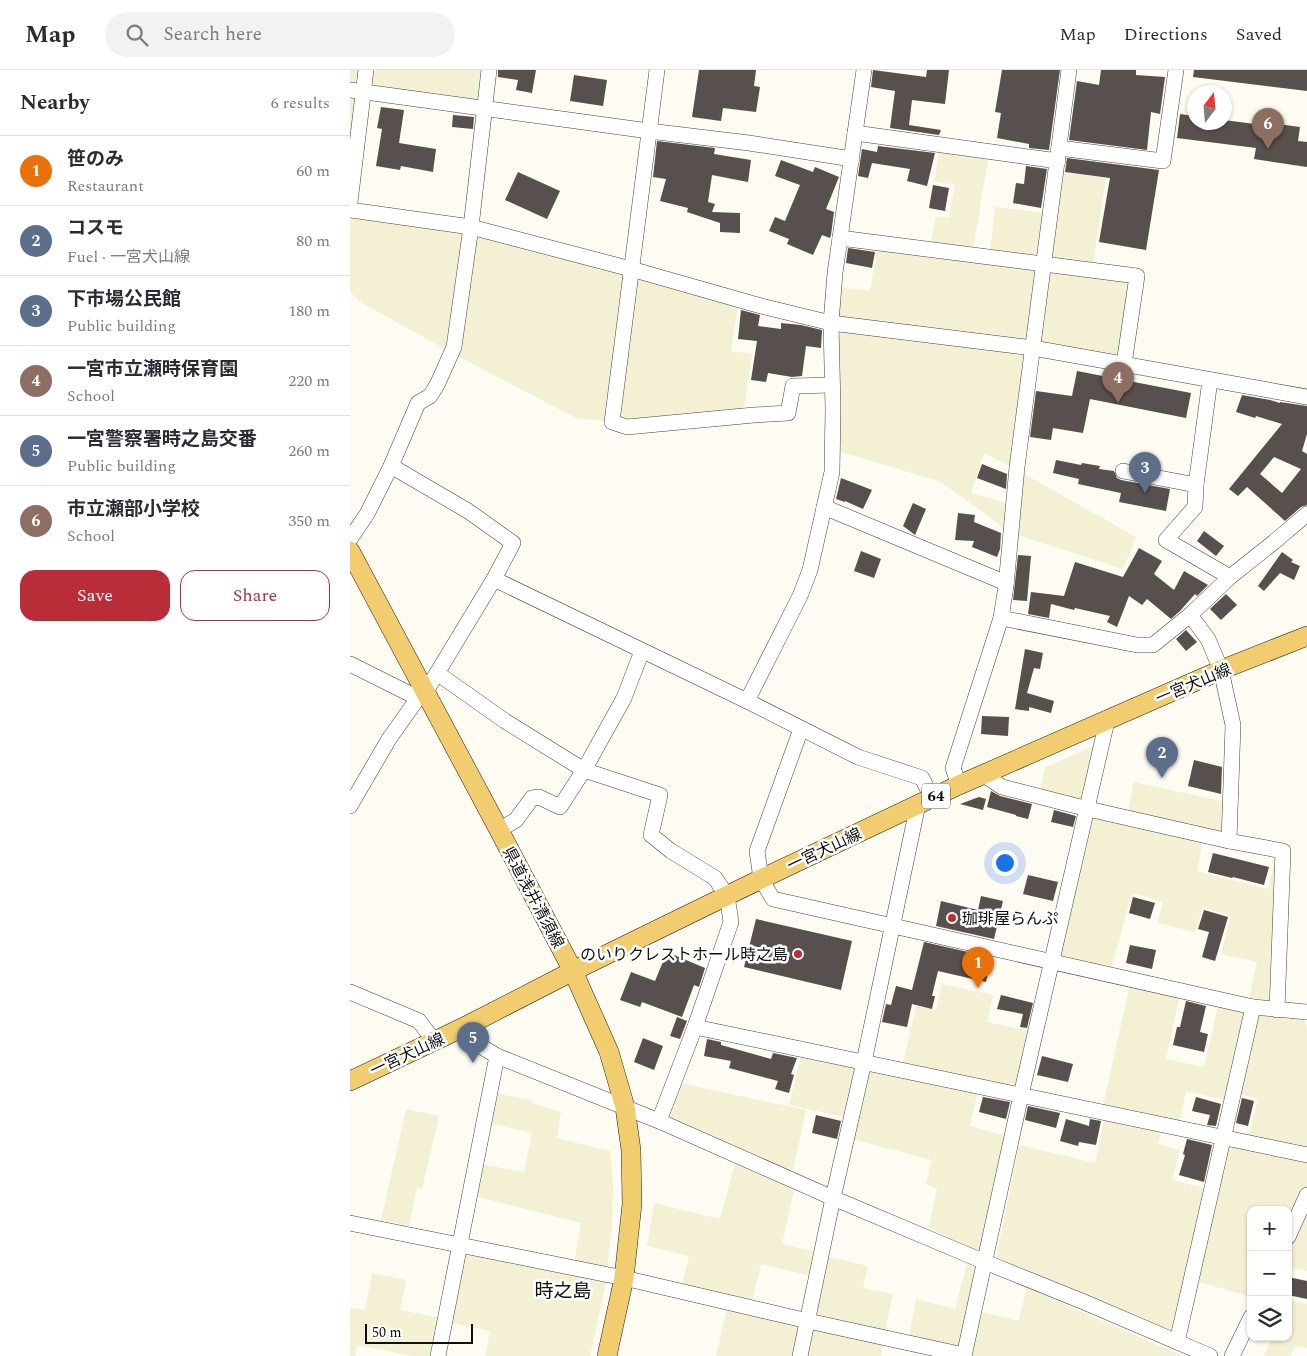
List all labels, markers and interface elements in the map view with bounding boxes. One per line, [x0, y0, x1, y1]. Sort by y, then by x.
search box [105, 12, 455, 57]
text: Map [25, 17, 75, 53]
text: Search here [163, 20, 262, 49]
icon: search [123, 21, 151, 49]
text: Map [1060, 21, 1096, 48]
text: Directions [1124, 21, 1208, 48]
text: Saved [1236, 21, 1282, 48]
north arrow [1187, 85, 1232, 130]
text: Nearby [20, 87, 90, 119]
text: 6 results [271, 91, 330, 115]
pin: 6 [1252, 108, 1284, 149]
text: 笹のみ [67, 145, 124, 174]
text: 1 [32, 159, 40, 183]
text: 60 m [296, 159, 330, 183]
text: Restaurant [67, 174, 144, 198]
text: コスモ [67, 214, 124, 243]
text: 2 [32, 229, 40, 253]
text: 80 m [296, 229, 330, 253]
text: Fuel · 一宮犬山線 [67, 245, 190, 269]
text: 下市場公民館 [67, 285, 181, 314]
text: 3 [32, 299, 40, 323]
text: 180 m [288, 299, 330, 323]
text: Public building [67, 314, 176, 338]
text: 一宮市立瀬時保育園 [67, 355, 238, 384]
pin: 4 [1102, 362, 1134, 403]
text: 4 [32, 369, 40, 393]
text: 220 m [288, 369, 330, 393]
text: School [67, 384, 115, 408]
text: 一宮警察署時之島交番 [67, 425, 257, 454]
text: 5 [32, 439, 40, 463]
text: 260 m [288, 439, 330, 463]
pin: 3 [1129, 452, 1161, 493]
text: Public building [67, 454, 176, 478]
text: 市立瀬部小学校 [67, 495, 200, 524]
text: 6 [32, 509, 40, 533]
text: 350 m [288, 509, 330, 533]
text: School [67, 524, 115, 548]
button: Save [20, 570, 170, 621]
button: Share [180, 570, 330, 621]
street label: 一宮犬山線 [1152, 657, 1235, 711]
pin: 2 [1146, 737, 1178, 778]
road number: 64 [922, 784, 950, 808]
street label: 一宮犬山線 [783, 822, 866, 878]
street label: 県道浅井清須線 [496, 842, 570, 953]
your location [992, 850, 1018, 876]
place label: 珈琲屋らんぷ [962, 907, 1058, 931]
marker: 珈琲屋らんぷ [946, 912, 958, 924]
place label: のいりクレストホール時之島 [580, 943, 788, 967]
pin: 1 [962, 947, 994, 988]
marker: のいりクレストホール時之島 [792, 948, 804, 960]
pin: 5 [457, 1022, 489, 1063]
street label: 一宮犬山線 [366, 1027, 449, 1083]
map controls [1247, 1206, 1292, 1341]
button: + [1247, 1206, 1292, 1251]
button: − [1247, 1251, 1292, 1296]
district label: 時之島 [534, 1277, 592, 1306]
button: layers [1247, 1296, 1292, 1341]
scale bar [365, 1321, 472, 1344]
text: 50 m [372, 1322, 402, 1343]

